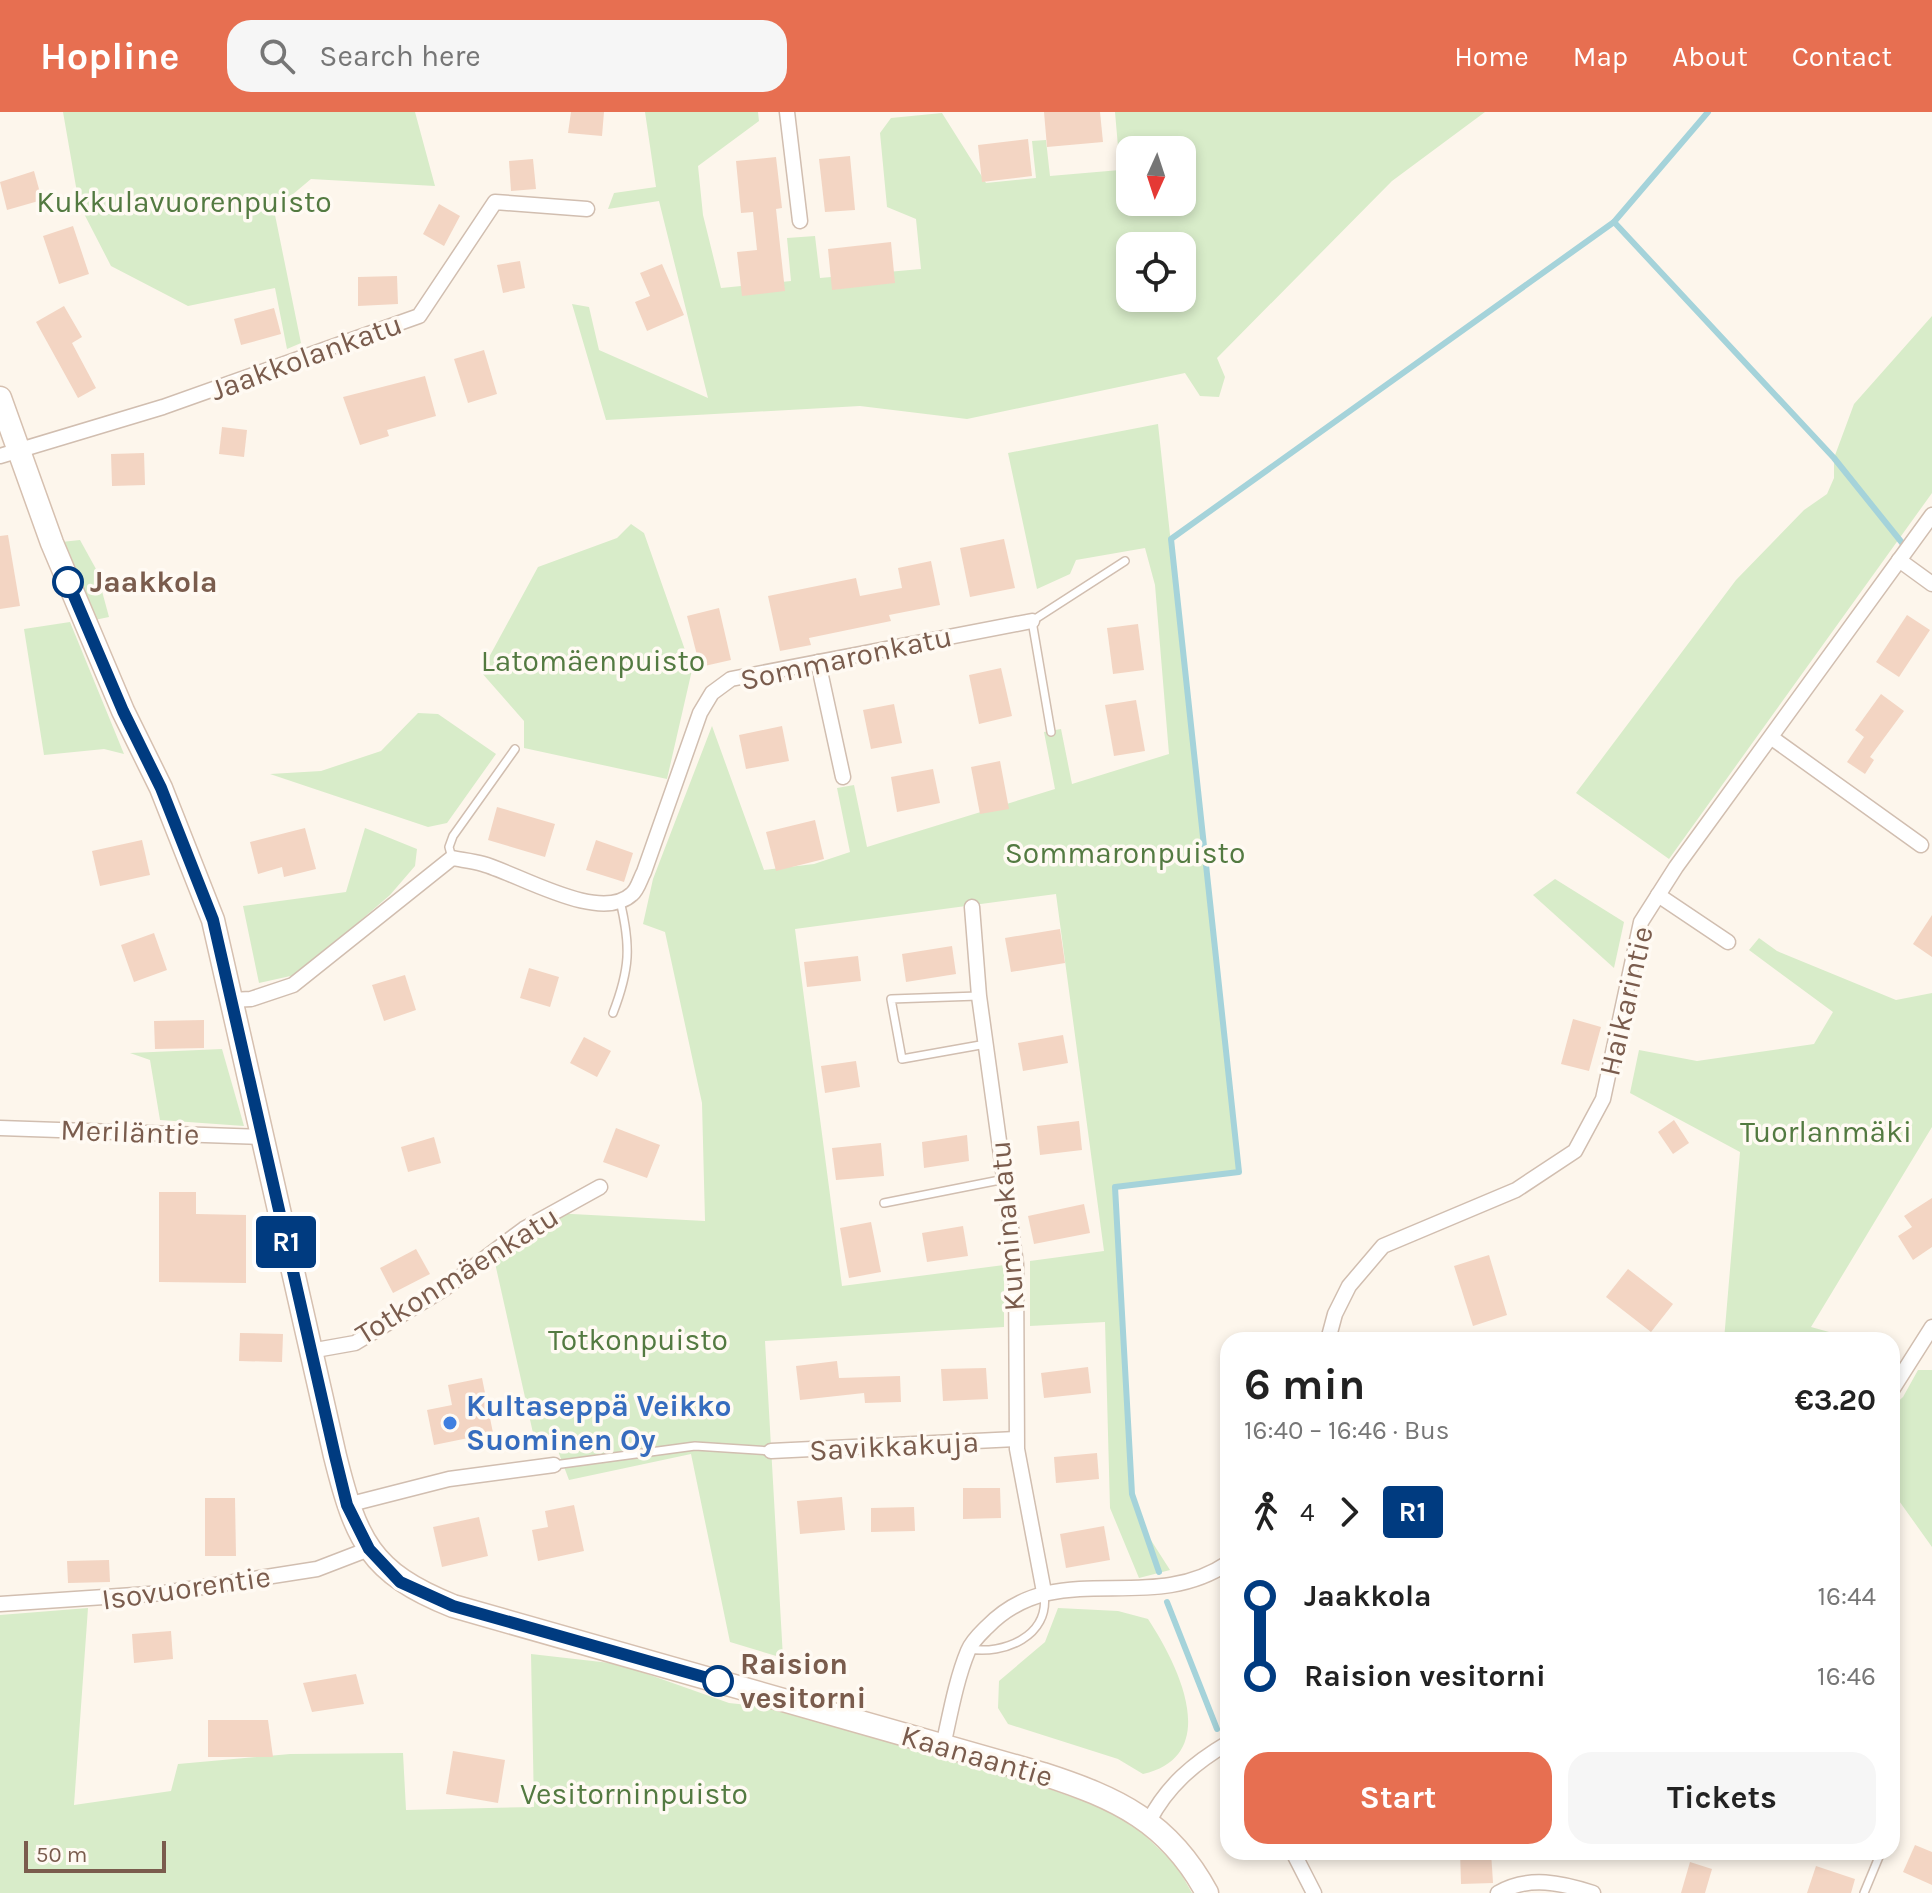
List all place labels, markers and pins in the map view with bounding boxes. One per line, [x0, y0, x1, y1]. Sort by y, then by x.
place label: Jaakkola [90, 564, 218, 600]
marker: Jaakkola [53, 567, 83, 597]
place label: Kultaseppä Veikko Suominen Oy [466, 1388, 732, 1458]
marker: Kultaseppä Veikko Suominen Oy [441, 1414, 459, 1432]
place label: Raision vesitorni [740, 1646, 866, 1716]
marker: Raision vesitorni [703, 1666, 733, 1696]

